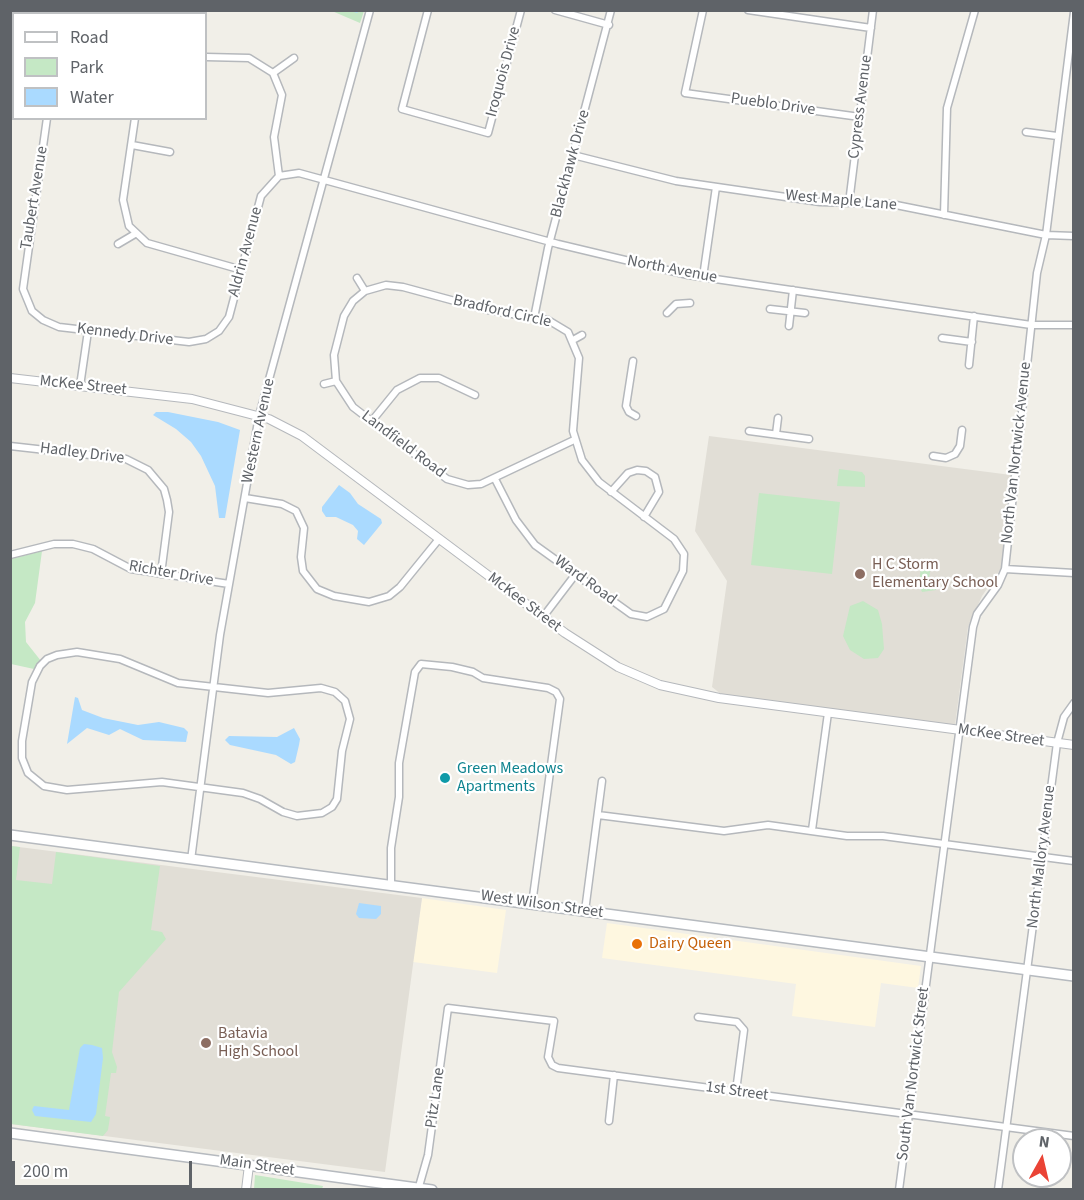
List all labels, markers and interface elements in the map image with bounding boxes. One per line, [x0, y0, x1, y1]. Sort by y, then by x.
legend [12, 12, 207, 120]
text: Road [70, 25, 109, 50]
street label: Iroquois Drive [483, 25, 525, 119]
street label: Cypress Avenue [845, 54, 877, 160]
text: Park [70, 55, 104, 80]
text: Water [70, 85, 114, 110]
street label: Pueblo Drive [729, 90, 817, 120]
street label: Blackhawk Drive [547, 108, 595, 220]
street label: Taubert Avenue [17, 145, 53, 251]
street label: West Maple Lane [784, 187, 898, 215]
street label: Aldrin Avenue [225, 205, 267, 299]
street label: North Avenue [625, 252, 719, 288]
street label: Bradford Circle [451, 291, 553, 333]
street label: Kennedy Drive [76, 320, 174, 350]
street label: North Van Nortwick Avenue [998, 361, 1036, 545]
street label: McKee Street [39, 372, 127, 400]
street label: Western Avenue [239, 377, 279, 485]
street label: Landfield Road [357, 407, 449, 483]
street label: Hadley Drive [39, 439, 125, 469]
street label: Ward Road [550, 552, 620, 610]
place label: H C Storm Elementary School [872, 555, 998, 593]
street label: Richter Drive [127, 557, 215, 591]
marker: H C Storm Elementary School [853, 567, 867, 581]
street label: McKee Street [483, 569, 565, 637]
street label: McKee Street [956, 720, 1046, 752]
place label: Green Meadows Apartments [457, 759, 563, 797]
marker: Green Meadows Apartments [438, 771, 452, 785]
street label: North Mallory Avenue [1024, 784, 1060, 930]
street label: West Wilson Street [480, 887, 604, 923]
place label: Dairy Queen [649, 934, 731, 954]
marker: Dairy Queen [630, 937, 644, 951]
street label: South Van Nortwick Street [894, 986, 934, 1162]
place label: Batavia High School [218, 1024, 298, 1062]
marker: Batavia High School [199, 1036, 213, 1050]
street label: Pitz Lane [422, 1066, 450, 1130]
street label: 1st Street [704, 1078, 770, 1106]
north arrow [1012, 1128, 1072, 1188]
text: N [1037, 1131, 1051, 1154]
scale bar [15, 1149, 195, 1187]
street label: Main Street [218, 1151, 296, 1181]
text: 200 m [23, 1159, 68, 1184]

